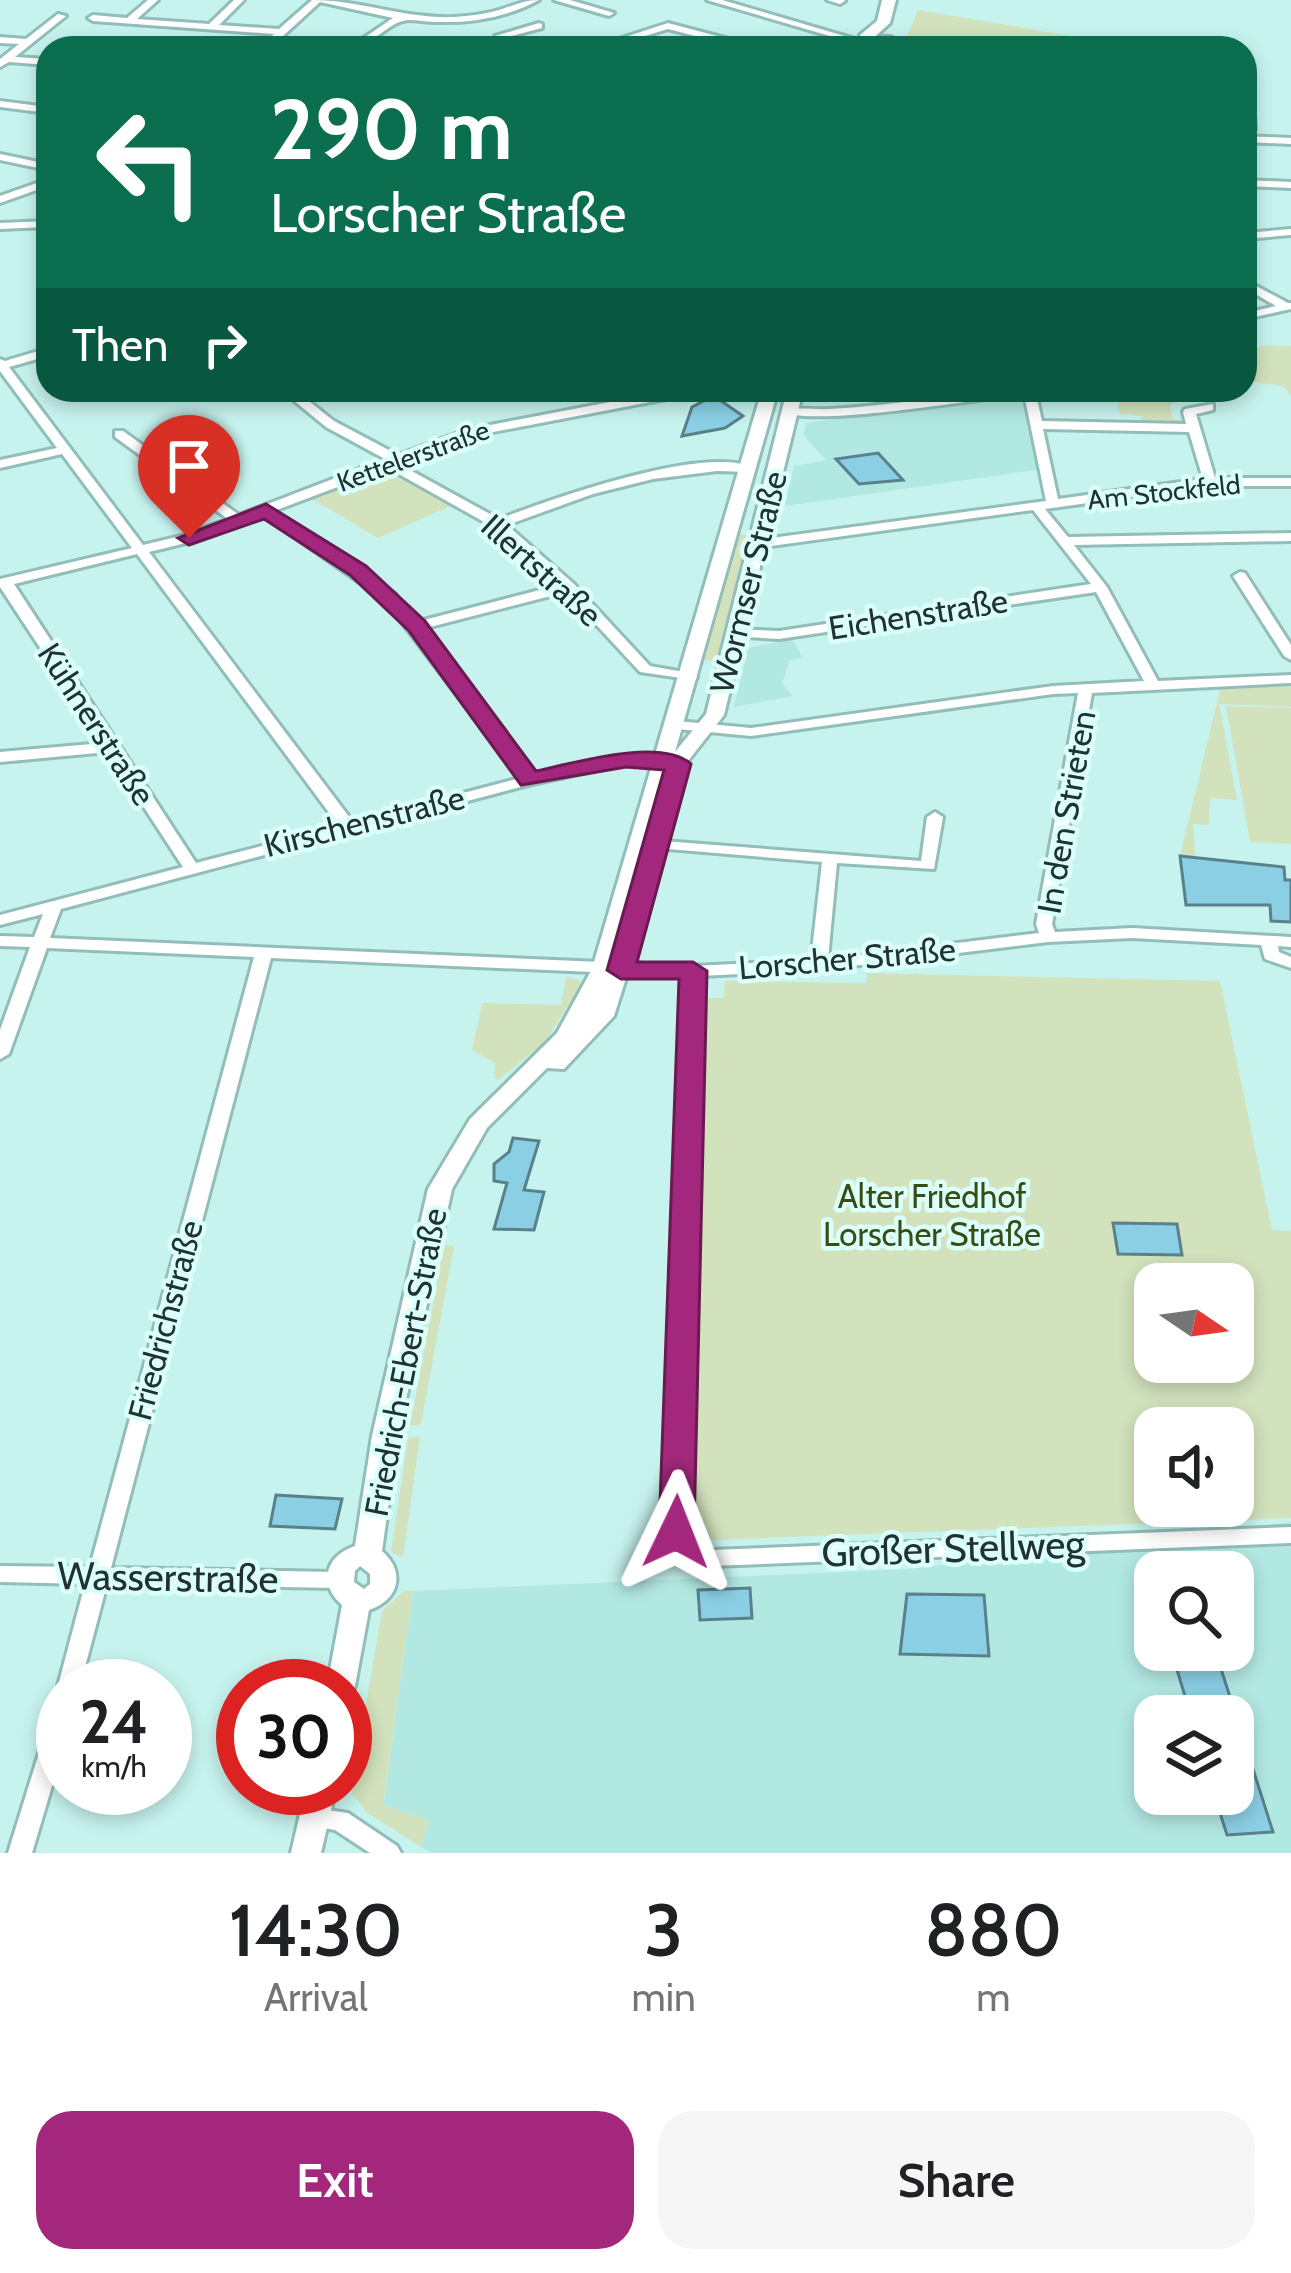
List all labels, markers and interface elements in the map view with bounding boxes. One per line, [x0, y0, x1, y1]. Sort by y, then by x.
text: 290 m [270, 78, 513, 180]
icon: left [72, 84, 228, 240]
text: Lorscher Straße [270, 180, 626, 246]
icon: right [192, 312, 258, 378]
text: Then [72, 318, 168, 372]
street label: Kettelerstraße [332, 413, 494, 499]
pin [138, 415, 240, 538]
icon: arrive [156, 433, 222, 499]
street label: Wormser Straße [701, 467, 795, 697]
street label: Am Stockfeld [1086, 468, 1242, 516]
street label: Illertstraße [473, 505, 611, 635]
street label: Eichenstraße [826, 580, 1010, 648]
street label: Kühnerstraße [30, 635, 164, 813]
street label: In den Strieten [1028, 707, 1104, 917]
street label: Kirschenstraße [260, 777, 468, 865]
street label: Lorscher Straße [737, 929, 957, 987]
park label: Alter Friedhof Lorscher Straße [823, 1176, 1041, 1254]
street label: Friedrich-Ebert-Straße [356, 1205, 454, 1519]
street label: Friedrichstraße [119, 1216, 211, 1424]
north arrow [1134, 1263, 1254, 1383]
map controls [1134, 1263, 1254, 1815]
button: sound [1134, 1407, 1254, 1527]
position arrow [613, 1469, 739, 1595]
street label: Großer Stellweg [821, 1519, 1086, 1577]
street label: Wasserstraße [57, 1551, 279, 1603]
button: search [1134, 1551, 1254, 1671]
speed limit sign: 30 [216, 1659, 372, 1815]
text: 24 [80, 1685, 149, 1758]
button: layers [1134, 1695, 1254, 1815]
text: km/h [81, 1748, 147, 1785]
text: 14:30 [229, 1887, 403, 1974]
text: 3 [644, 1887, 683, 1974]
text: 880 [925, 1887, 1062, 1974]
text: Arrival [264, 1973, 368, 2021]
text: min [632, 1973, 696, 2021]
text: m [976, 1973, 1011, 2021]
button: Exit [36, 2111, 634, 2249]
button: Share [658, 2111, 1255, 2249]

